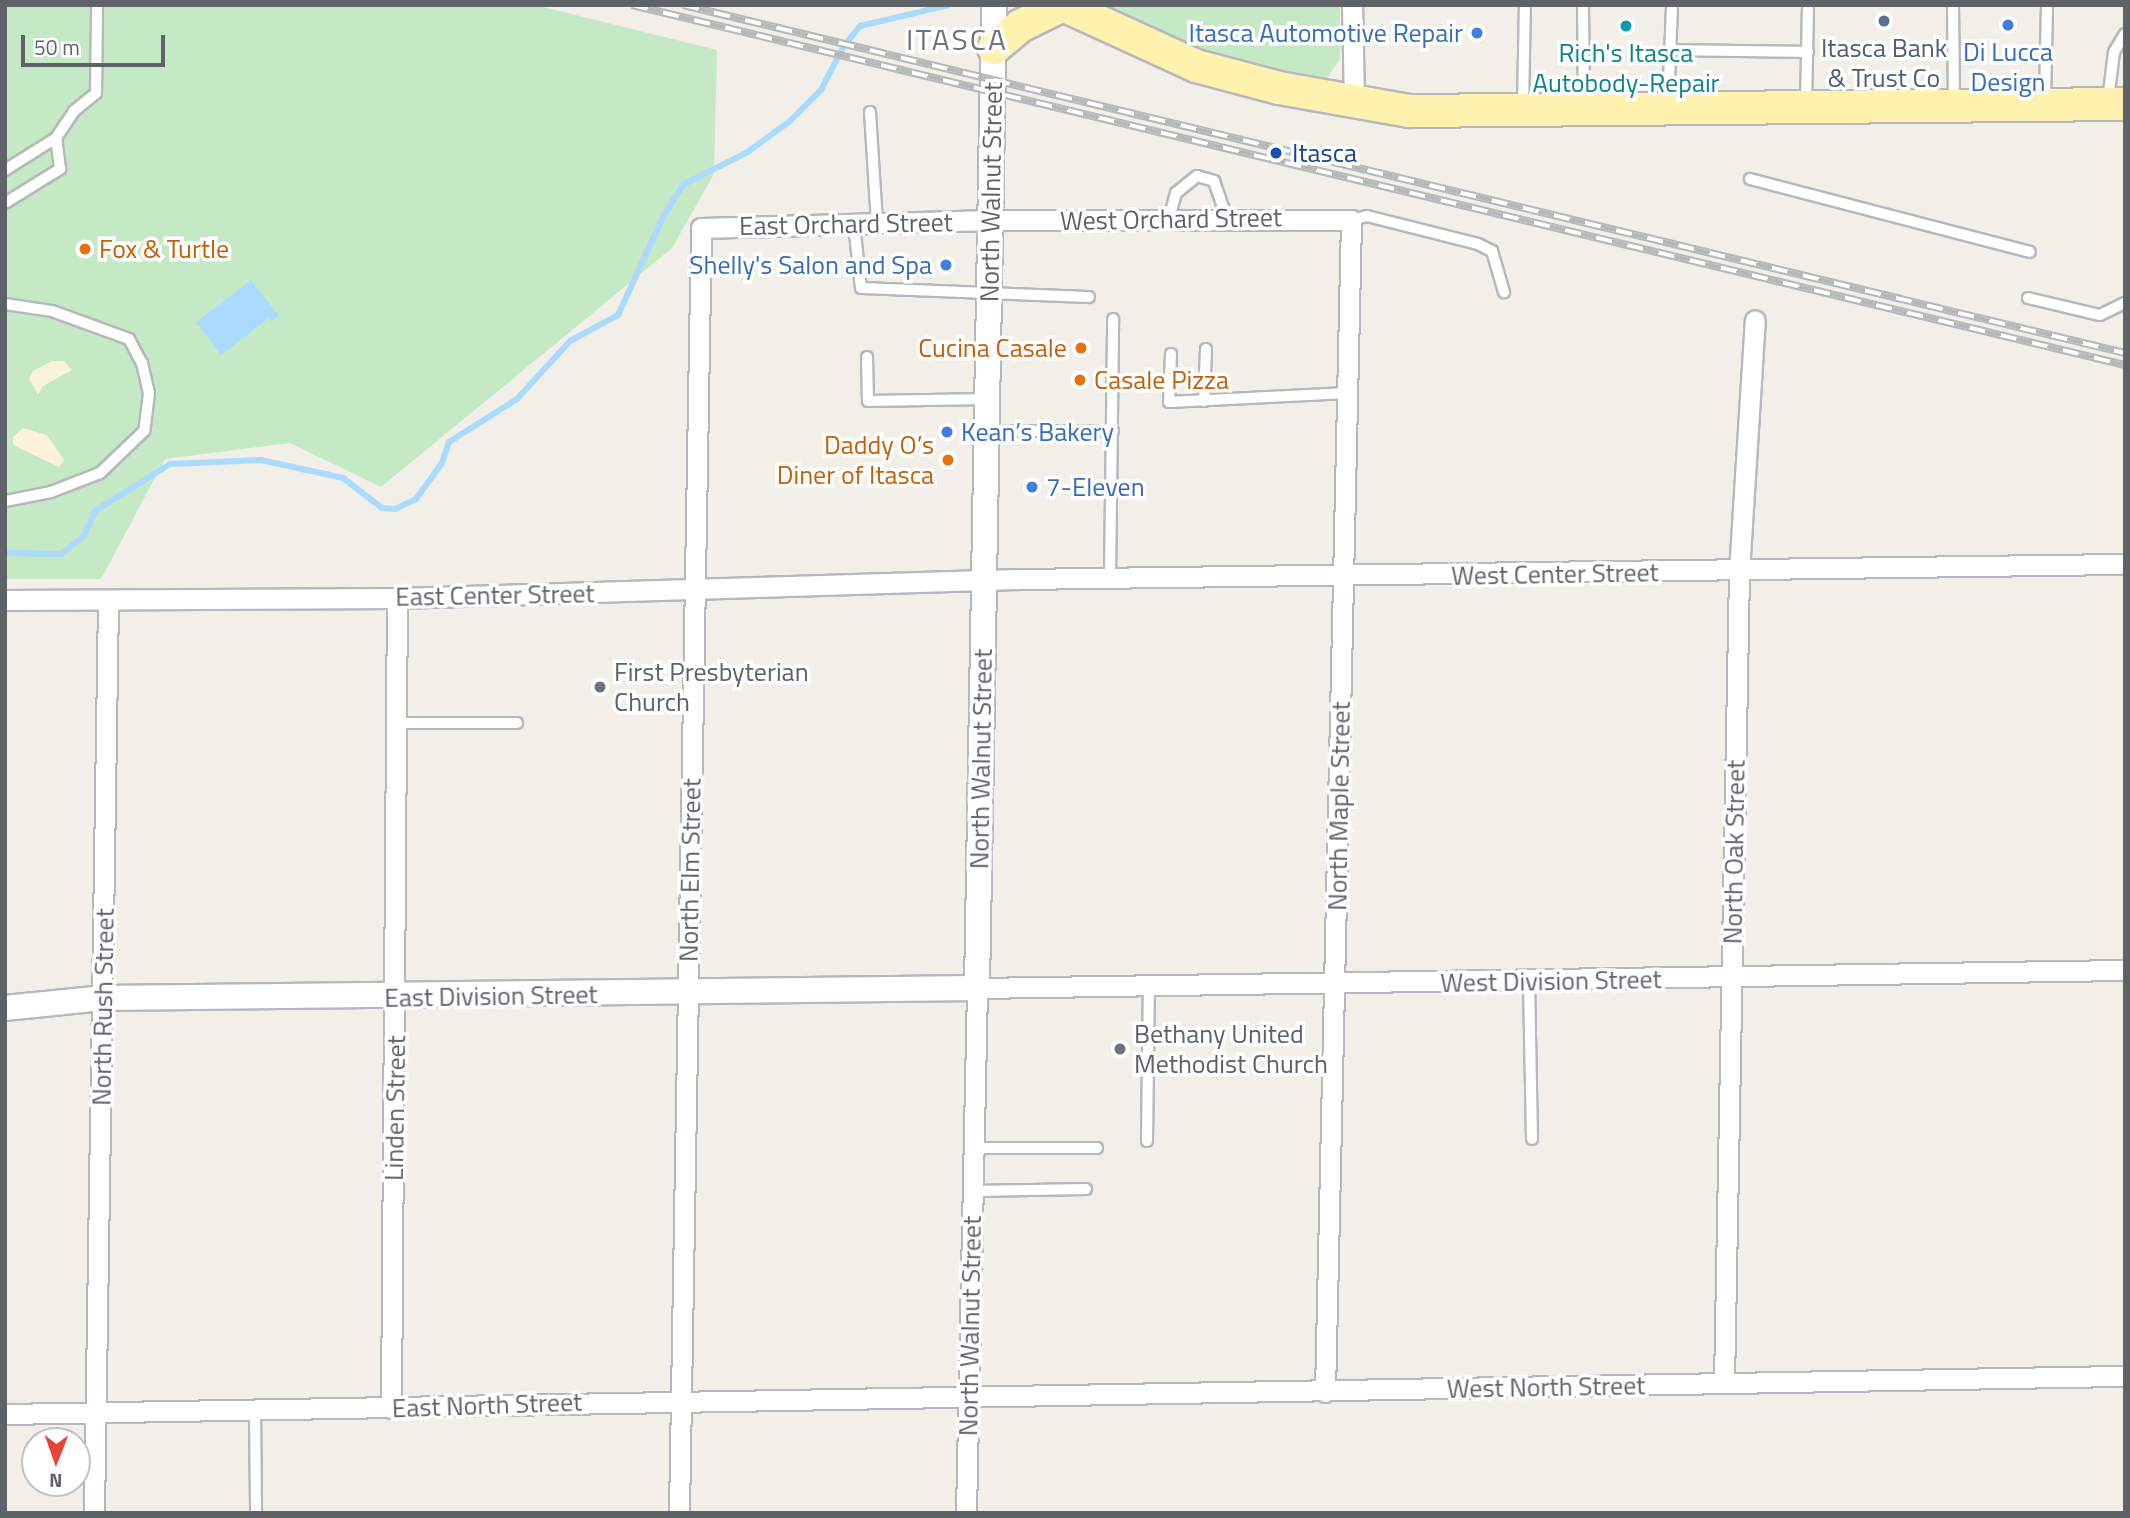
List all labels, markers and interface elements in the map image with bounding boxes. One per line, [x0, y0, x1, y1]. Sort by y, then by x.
marker: Itasca Bank & Trust Co [1876, 13, 1892, 29]
place label: Itasca Automotive Repair [1188, 17, 1463, 49]
marker: Di Lucca Design [2000, 17, 2016, 33]
marker: Rich's Itasca Autobody-Repair [1618, 18, 1634, 34]
scale bar [24, 21, 168, 65]
district label: ITASCA [907, 21, 1007, 57]
marker: Itasca Automotive Repair [1469, 25, 1485, 41]
text: 50 m [34, 31, 80, 63]
place label: Itasca Bank & Trust Co [1821, 32, 1947, 94]
place label: Di Lucca Design [1963, 36, 2053, 98]
place label: Rich's Itasca Autobody-Repair [1532, 37, 1720, 98]
street label: North Walnut Street [973, 82, 1009, 302]
place label: Itasca [1292, 137, 1357, 169]
marker: Itasca [1266, 143, 1286, 163]
street label: West Orchard Street [1060, 201, 1282, 237]
street label: East Orchard Street [739, 207, 953, 241]
place label: Fox & Turtle [99, 233, 229, 265]
marker: Fox & Turtle [77, 241, 93, 257]
place label: Shelly's Salon and Spa [689, 249, 932, 281]
marker: Shelly's Salon and Spa [938, 257, 954, 273]
place label: Cucina Casale [918, 332, 1067, 364]
marker: Cucina Casale [1073, 340, 1089, 356]
place label: Casale Pizza [1094, 364, 1229, 396]
marker: Casale Pizza [1072, 372, 1088, 388]
place label: Kean’s Bakery [961, 416, 1114, 448]
marker: Kean’s Bakery [939, 424, 955, 440]
place label: Daddy O’s Diner of Itasca [777, 429, 934, 490]
marker: Daddy O’s Diner of Itasca [940, 452, 956, 468]
place label: 7-Eleven [1046, 471, 1145, 503]
marker: 7-Eleven [1024, 479, 1040, 495]
street label: West Center Street [1451, 557, 1659, 591]
street label: East Center Street [395, 578, 595, 612]
street label: North Walnut Street [963, 649, 999, 869]
place label: First Presbyterian Church [614, 656, 809, 718]
marker: First Presbyterian Church [592, 679, 608, 695]
street label: North Maple Street [1322, 701, 1356, 911]
street label: North Oak Street [1717, 760, 1751, 944]
street label: North Elm Street [673, 778, 707, 962]
street label: North Rush Street [86, 908, 120, 1106]
street label: West Division Street [1440, 963, 1662, 999]
street label: East Division Street [384, 979, 598, 1013]
place label: Bethany United Methodist Church [1134, 1018, 1328, 1080]
street label: Linden Street [378, 1035, 412, 1181]
marker: Bethany United Methodist Church [1112, 1041, 1128, 1057]
street label: North Walnut Street [952, 1216, 988, 1436]
street label: West North Street [1446, 1370, 1646, 1404]
street label: East North Street [391, 1386, 583, 1424]
north arrow [21, 1427, 91, 1497]
text: N [49, 1467, 63, 1496]

